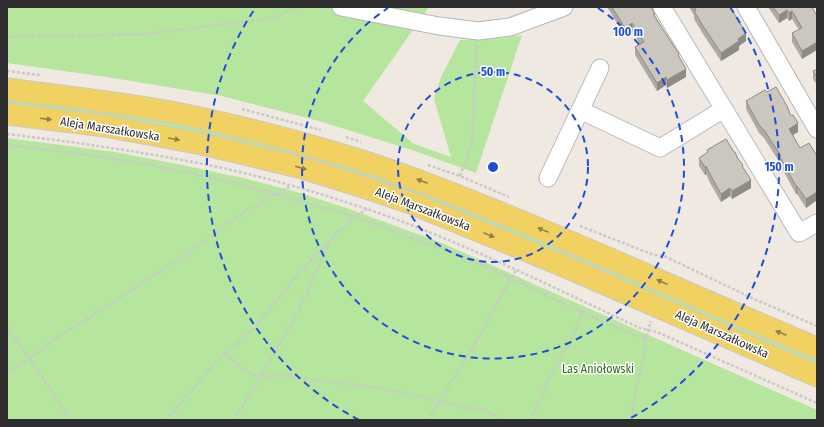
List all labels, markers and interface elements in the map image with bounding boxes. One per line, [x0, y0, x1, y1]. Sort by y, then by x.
text: 100 m [613, 25, 643, 39]
text: 50 m [481, 65, 505, 79]
street label: Aleja Marszałkowska [59, 114, 161, 144]
one-way arrow [40, 116, 52, 122]
one-way arrow [168, 136, 180, 142]
centre of rings [486, 160, 500, 174]
text: 150 m [764, 160, 794, 174]
one-way arrow [295, 165, 307, 171]
one-way arrow [415, 178, 427, 184]
street label: Aleja Marszałkowska [374, 184, 473, 234]
one-way arrow [536, 226, 548, 232]
one-way arrow [483, 232, 494, 238]
one-way arrow [656, 279, 667, 285]
street label: Aleja Marszałkowska [673, 307, 771, 361]
one-way arrow [776, 330, 787, 336]
park label: Las Aniołowski [562, 362, 634, 376]

